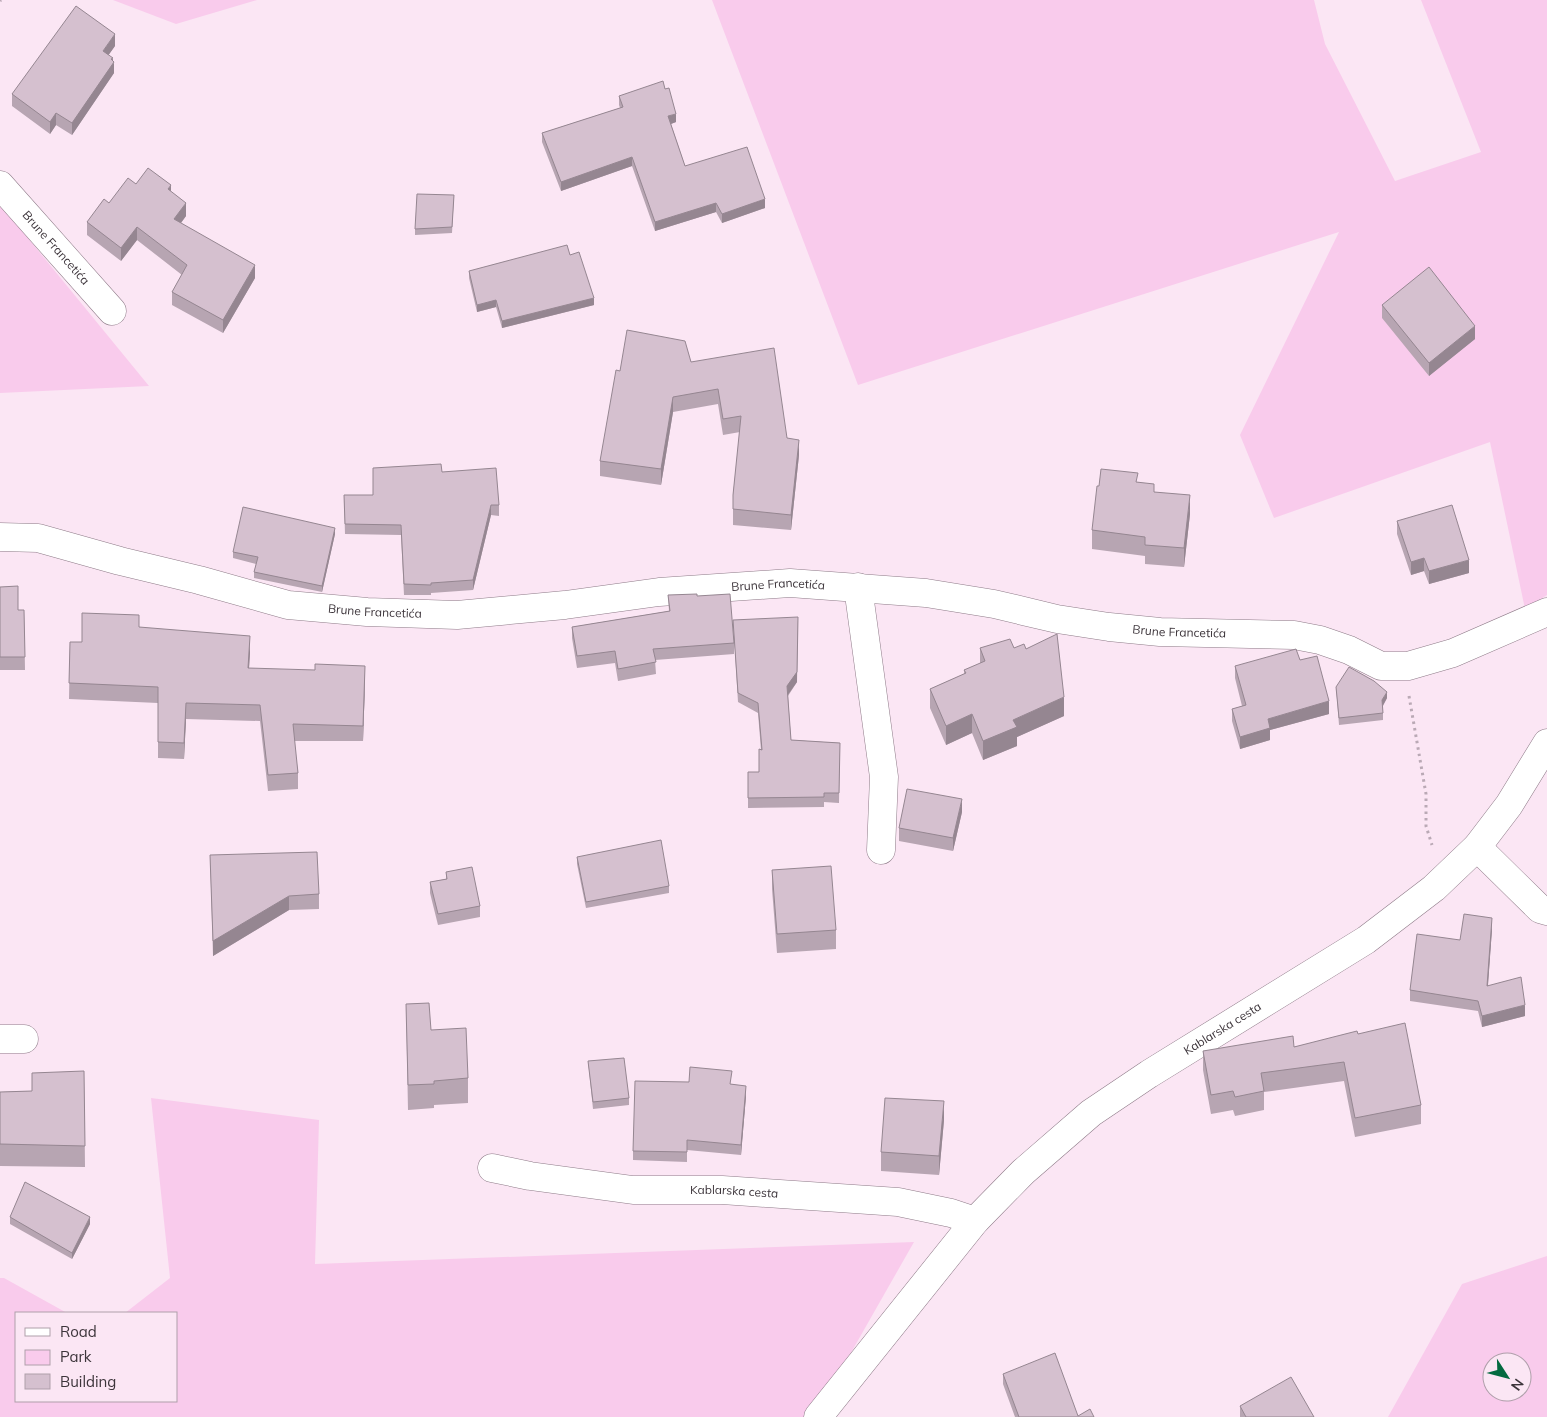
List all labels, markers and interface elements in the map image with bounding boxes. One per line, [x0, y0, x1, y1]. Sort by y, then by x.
street label: Brune Francetića [19, 207, 93, 288]
street label: Brune Francetića [731, 575, 826, 594]
street label: Brune Francetića [327, 601, 422, 621]
street label: Brune Francetića [1132, 621, 1226, 640]
street label: Kablarska cesta [1181, 999, 1264, 1058]
street label: Kablarska cesta [690, 1182, 779, 1201]
legend [15, 1312, 178, 1402]
text: Road [60, 1322, 97, 1341]
text: Park [60, 1347, 92, 1366]
north arrow [1482, 1352, 1532, 1402]
text: Building [60, 1372, 116, 1391]
text: N [1507, 1375, 1528, 1394]

